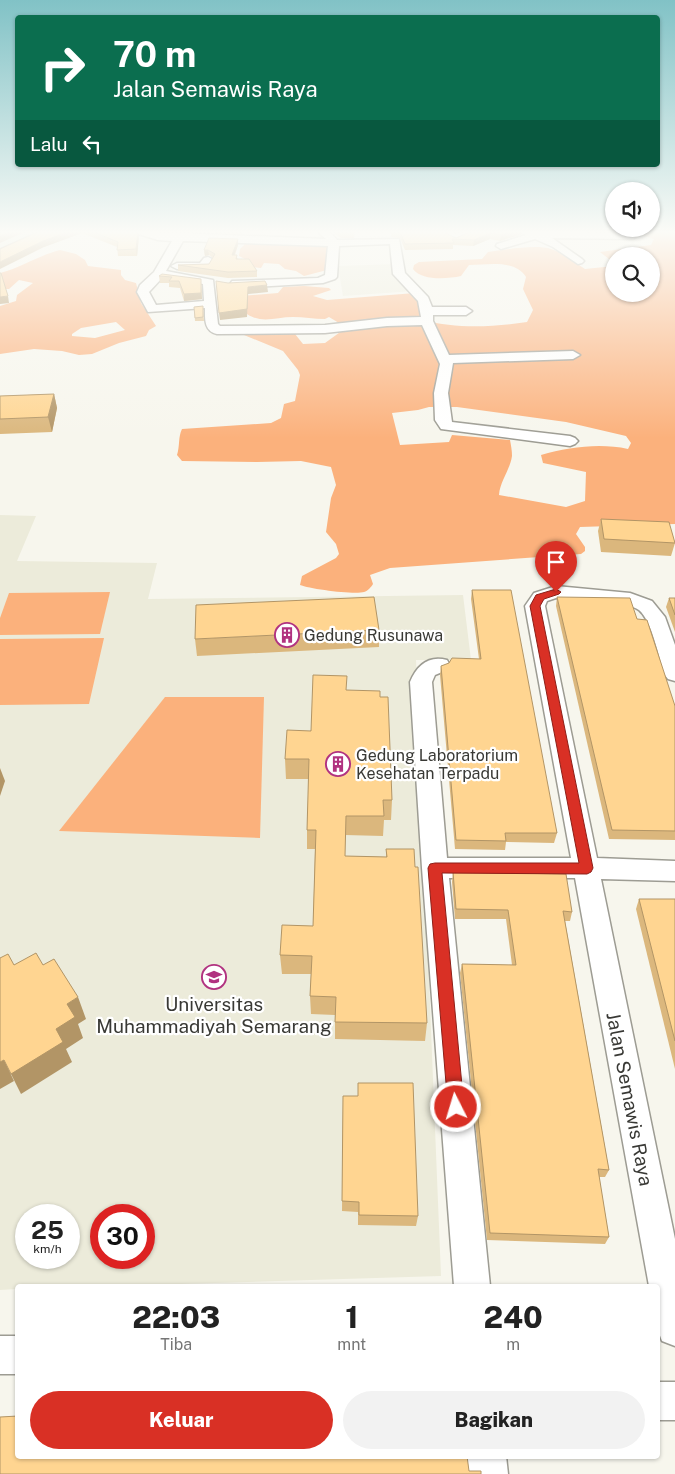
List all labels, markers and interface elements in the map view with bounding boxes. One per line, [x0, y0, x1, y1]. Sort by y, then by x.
text: 70 m [113, 34, 196, 75]
icon: right [30, 35, 95, 100]
text: Jalan Semawis Raya [113, 76, 318, 102]
icon: left [78, 130, 106, 158]
text: Lalu [30, 133, 68, 155]
map controls [605, 182, 660, 302]
button: sound [605, 182, 660, 237]
button: search [605, 247, 660, 302]
pin [535, 541, 577, 592]
icon: arrive [542, 548, 570, 576]
building icon: Gedung Rusunawa [274, 622, 300, 648]
place label: Gedung Rusunawa [304, 626, 443, 645]
place label: Gedung Laboratorium Kesehatan Terpadu [356, 746, 518, 783]
building icon: Gedung Laboratorium Kesehatan Terpadu [325, 751, 351, 777]
school or university icon: Universitas Muhammadiyah Semarang [201, 964, 227, 990]
place label: Universitas Muhammadiyah Semarang [96, 993, 332, 1037]
street label: Jalan Semawis Raya [602, 1010, 658, 1188]
position arrow [429, 1080, 481, 1132]
speed limit sign: 30 [90, 1204, 155, 1269]
text: 25 [31, 1215, 64, 1245]
text: km/h [33, 1242, 62, 1256]
text: 22:03 [132, 1299, 220, 1335]
text: 1 [345, 1299, 358, 1335]
text: 240 [483, 1299, 543, 1335]
text: Tiba [160, 1335, 192, 1354]
text: mnt [337, 1335, 366, 1354]
text: m [506, 1335, 520, 1354]
button: Keluar [30, 1391, 333, 1449]
button: Bagikan [343, 1391, 645, 1449]

